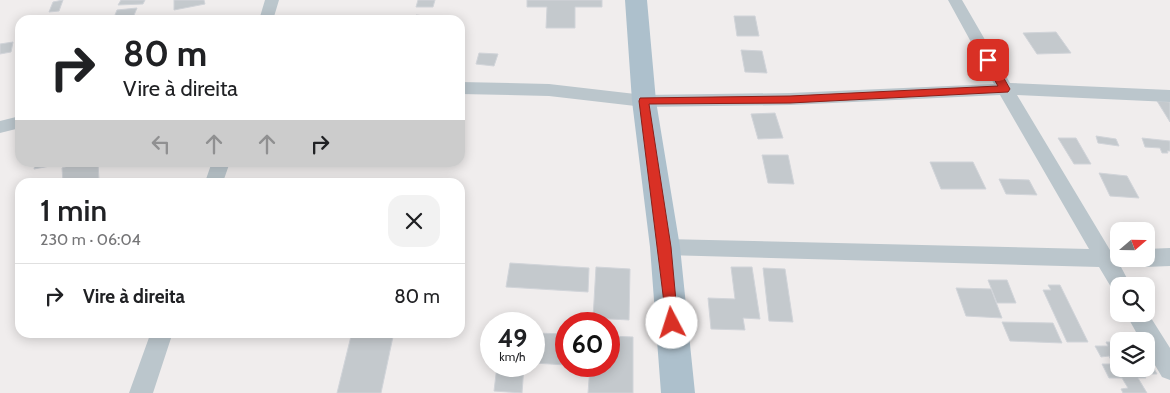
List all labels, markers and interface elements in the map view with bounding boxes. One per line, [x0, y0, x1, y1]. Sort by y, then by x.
text: 80 m [123, 32, 207, 75]
icon: right [40, 35, 105, 100]
pin [967, 39, 1009, 81]
icon: arrive [974, 46, 1002, 74]
text: Vire à direita [123, 75, 238, 102]
icon: left [147, 130, 175, 158]
icon: ahead [200, 130, 228, 158]
icon: ahead [253, 130, 281, 158]
icon: right [306, 130, 334, 158]
text: 1 min [40, 192, 107, 229]
button: close [388, 195, 440, 247]
north arrow [1110, 222, 1155, 268]
map controls [1110, 222, 1155, 377]
text: 230 m · 06:04 [40, 230, 141, 249]
button: search [1110, 277, 1155, 322]
icon: right [40, 282, 68, 310]
text: Vire à direita [83, 285, 185, 308]
text: 80 m [394, 285, 440, 308]
position arrow [645, 296, 697, 348]
speed limit sign: 60 [555, 312, 620, 377]
text: 49 [498, 323, 527, 353]
button: layers [1110, 332, 1155, 377]
text: km/h [499, 349, 526, 364]

